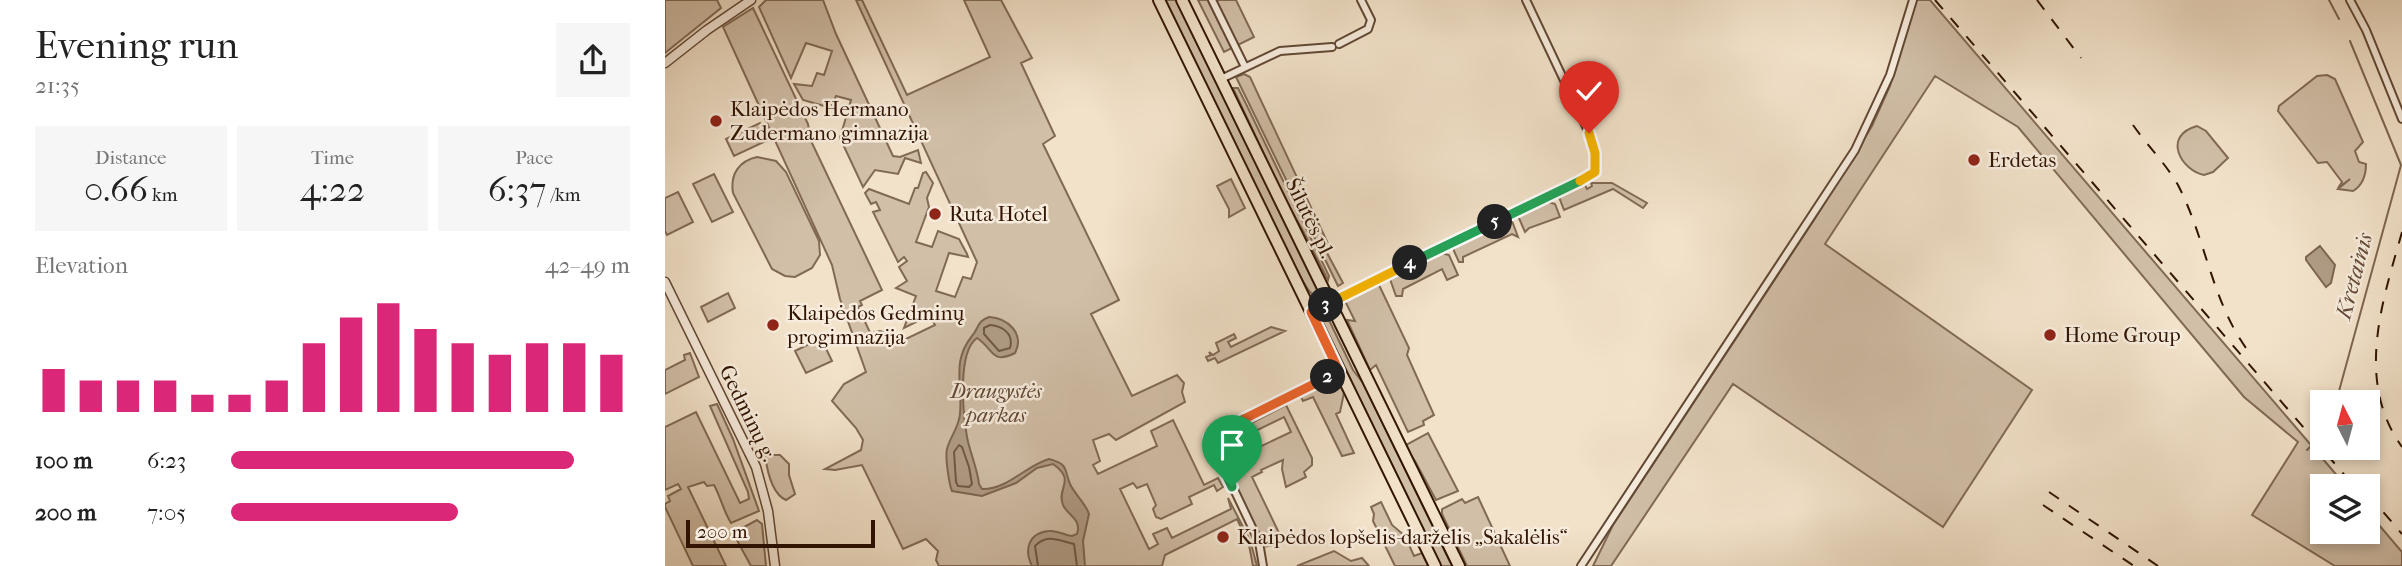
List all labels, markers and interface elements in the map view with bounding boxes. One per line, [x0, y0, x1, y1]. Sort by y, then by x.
text: Evening run [35, 23, 238, 68]
button: share [556, 23, 630, 97]
pin [1559, 61, 1619, 133]
text: 21:35 [35, 72, 80, 99]
icon: check [1570, 72, 1608, 110]
place label: Klaipėdos Hermano Zudermano gimnazija [730, 97, 929, 145]
marker: Klaipėdos Hermano Zudermano gimnazija [708, 113, 724, 129]
text: Distance [95, 147, 167, 169]
text: Time [311, 147, 354, 169]
text: Pace [515, 147, 553, 169]
place label: Erdetas [1988, 148, 2057, 172]
marker: Erdetas [1966, 152, 1982, 168]
text: 0.66 [84, 169, 148, 210]
text: 4:22 [300, 169, 365, 210]
text: 6:37 [488, 169, 546, 210]
street label: Šilutės pl. [1280, 174, 1340, 262]
text: km [148, 184, 178, 206]
text: /km [546, 184, 581, 206]
place label: Ruta Hotel [949, 202, 1048, 226]
pin: 5 [1477, 204, 1513, 240]
marker: Ruta Hotel [927, 206, 943, 222]
text: 5 [1490, 210, 1499, 232]
water label: Kretainis [2329, 229, 2379, 324]
pin: 4 [1393, 246, 1427, 280]
text: 4 [1404, 251, 1415, 273]
text: Elevation [35, 252, 128, 279]
text: 42–49 m [545, 252, 630, 279]
pin: 3 [1309, 288, 1343, 322]
text: 3 [1322, 293, 1329, 315]
place label: Klaipėdos Gedminų progimnazija [786, 301, 964, 349]
marker: Klaipėdos Gedminų progimnazija [765, 317, 781, 333]
place label: Home Group [2064, 323, 2181, 347]
marker: Home Group [2042, 327, 2058, 343]
pin: 2 [1311, 360, 1345, 394]
street label: Gedminų g. [714, 361, 782, 465]
text: 2 [1323, 365, 1332, 387]
park label: Draugystės parkas [948, 379, 1042, 427]
north arrow [2310, 390, 2380, 460]
map controls [2310, 390, 2380, 544]
pin [1202, 415, 1262, 487]
icon: arrive [1213, 426, 1251, 464]
text: 100 m [35, 447, 93, 474]
text: 6:23 [147, 447, 186, 474]
button: layers [2310, 474, 2380, 544]
text: 200 m [35, 499, 96, 526]
text: 7:05 [147, 499, 186, 526]
scale bar [686, 517, 875, 549]
text: 200 m [697, 521, 748, 543]
place label: Klaipėdos lopšelis-darželis „Sakalėlis“ [1237, 525, 1568, 549]
marker: Klaipėdos lopšelis-darželis „Sakalėlis“ [1215, 529, 1231, 545]

